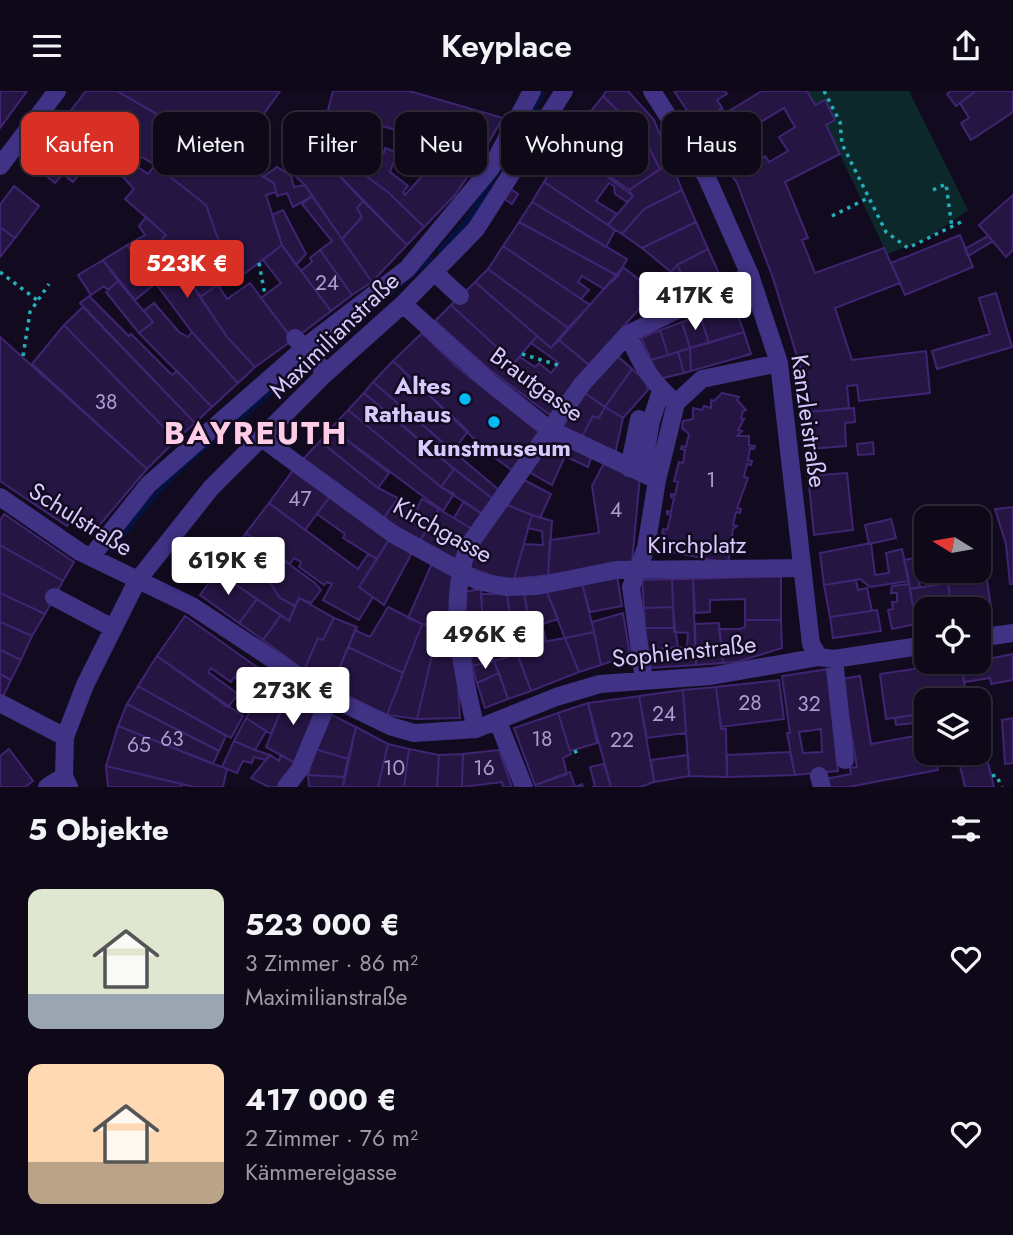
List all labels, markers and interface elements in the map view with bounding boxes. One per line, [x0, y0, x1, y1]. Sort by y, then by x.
text: Keyplace [441, 23, 572, 69]
icon: menu [28, 27, 66, 65]
icon: share [947, 27, 985, 65]
chip: Kaufen [21, 112, 139, 175]
chip: Mieten [153, 112, 269, 175]
chip: Filter [283, 112, 381, 175]
chip: Neu [395, 112, 487, 175]
chip: Wohnung [501, 112, 648, 175]
chip: Haus [662, 112, 761, 175]
pin: 523K € [130, 241, 244, 300]
text: 523K € [146, 246, 228, 280]
street label: Maximilianstraße [261, 264, 407, 406]
house number: 24 [315, 268, 339, 298]
pin: 417K € [638, 273, 752, 332]
text: 417K € [655, 278, 735, 312]
street label: Brautgasse [483, 338, 591, 430]
street label: Kanzleistraße [782, 352, 836, 490]
place label: Altes Rathaus [364, 368, 451, 431]
house number: 38 [95, 387, 117, 417]
marker: Altes Rathaus [457, 391, 473, 407]
district label: BAYREUTH [164, 410, 348, 456]
marker: Kunstmuseum [486, 414, 502, 430]
place label: Kunstmuseum [417, 430, 571, 465]
house number: 1 [706, 465, 716, 495]
street label: Schulstraße [22, 473, 140, 565]
house number: 47 [288, 484, 312, 514]
street label: Kirchgasse [387, 488, 499, 572]
house number: 4 [610, 495, 622, 525]
north arrow [914, 506, 990, 583]
map controls [914, 506, 991, 765]
street label: Kirchplatz [647, 527, 747, 562]
pin: 619K € [171, 538, 285, 597]
text: 619K € [188, 543, 268, 577]
button: locate [914, 597, 991, 674]
pin: 496K € [428, 611, 542, 671]
text: 496K € [443, 617, 527, 651]
street label: Sophienstraße [610, 626, 758, 676]
pin: 273K € [236, 667, 350, 727]
text: 273K € [252, 673, 334, 707]
house number: 28 [738, 688, 762, 718]
button: layers [914, 688, 991, 765]
house number: 32 [797, 689, 821, 719]
house number: 24 [652, 699, 676, 729]
house number: 63 [160, 724, 184, 754]
house number: 18 [532, 724, 552, 754]
house number: 22 [610, 725, 634, 755]
house number: 65 [127, 730, 151, 760]
house number: 10 [383, 753, 405, 783]
house number: 16 [473, 753, 495, 783]
text: 5 Objekte [28, 808, 169, 851]
icon: filters [947, 810, 985, 848]
text: 523 000 € [245, 903, 400, 946]
icon: home [84, 917, 168, 1001]
icon: heart [947, 940, 985, 978]
text: 3 Zimmer · 86 m² [245, 946, 418, 980]
text: Maximilianstraße [245, 980, 407, 1014]
text: 417 000 € [245, 1078, 397, 1121]
icon: home [84, 1092, 168, 1176]
icon: heart [947, 1115, 985, 1153]
text: 2 Zimmer · 76 m² [245, 1121, 418, 1155]
text: Kämmereigasse [245, 1155, 397, 1189]

